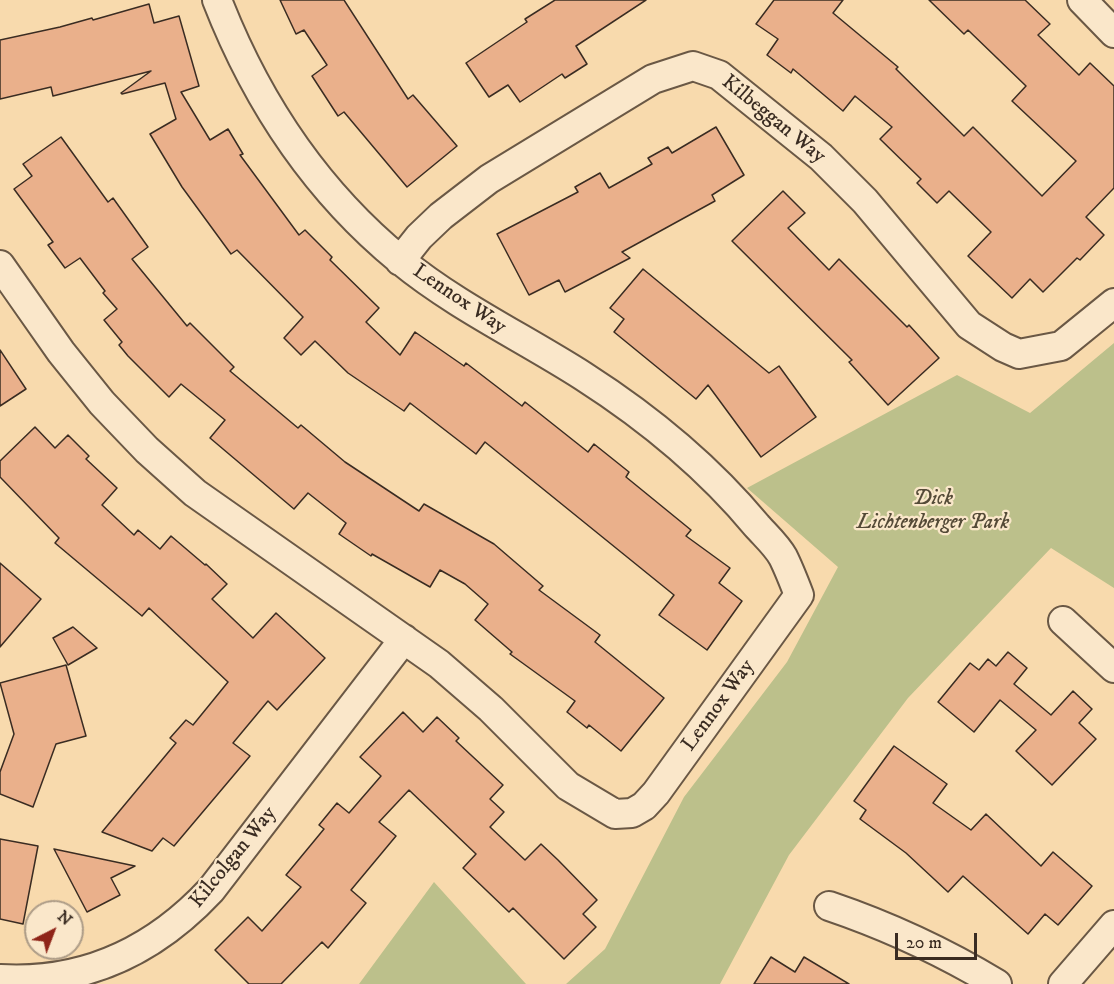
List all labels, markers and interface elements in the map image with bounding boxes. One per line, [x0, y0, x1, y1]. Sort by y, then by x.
street label: Kilbeggan Way [716, 70, 830, 170]
street label: Lennox Way [407, 259, 511, 341]
park label: Dick Lichtenberger Park [857, 487, 1009, 537]
street label: Lennox Way [677, 655, 761, 757]
street label: Kilcolgan Way [185, 802, 283, 914]
north arrow [24, 900, 84, 960]
text: N [53, 906, 76, 930]
scale bar [898, 921, 980, 959]
text: 20 m [906, 932, 942, 954]

